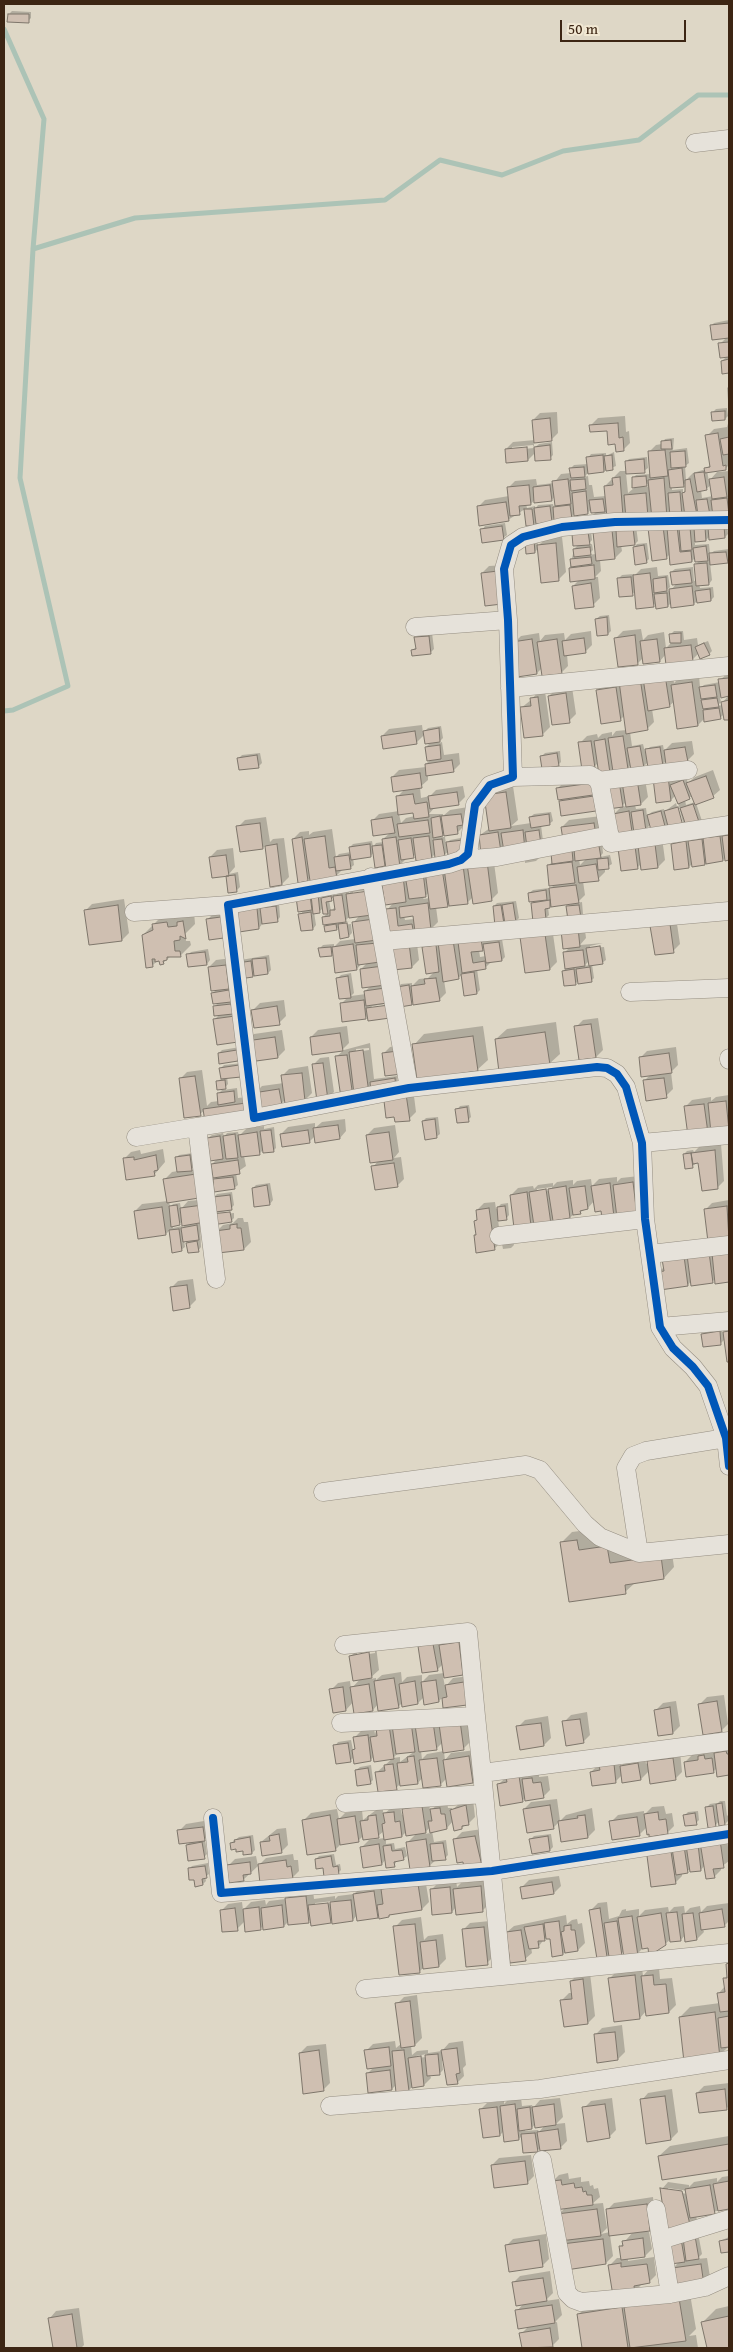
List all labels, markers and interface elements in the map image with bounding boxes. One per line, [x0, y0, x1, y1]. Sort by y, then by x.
scale bar [563, 10, 689, 42]
text: 50 m [568, 18, 598, 39]

